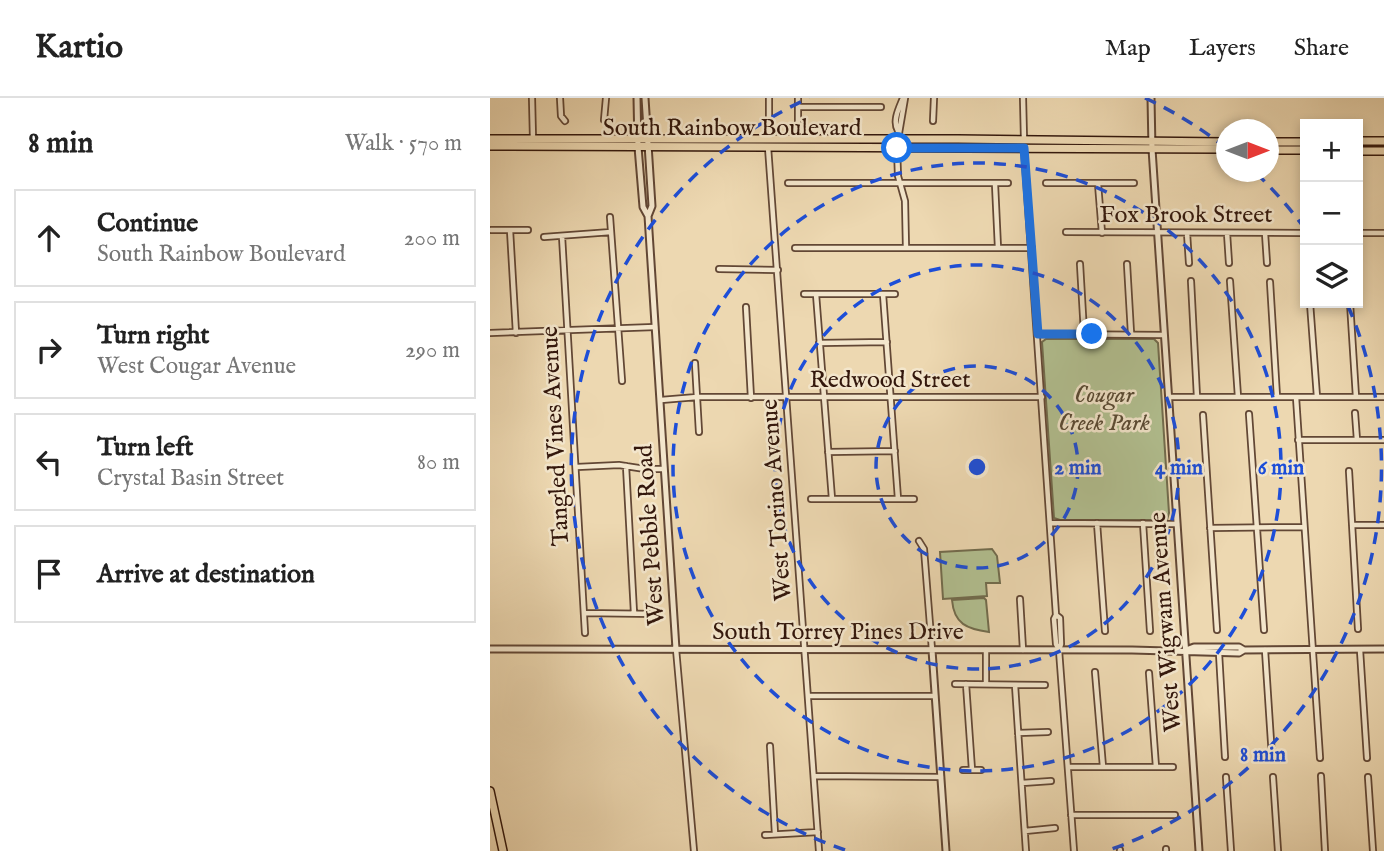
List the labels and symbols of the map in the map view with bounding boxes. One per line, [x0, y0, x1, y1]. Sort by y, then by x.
street label: South Rainbow Boulevard [602, 113, 862, 144]
north arrow [1216, 119, 1279, 182]
route start [881, 132, 912, 163]
street label: Fox Brook Street [1100, 200, 1272, 231]
route end [1076, 318, 1107, 349]
street label: Tangled Vines Avenue [535, 325, 577, 547]
street label: Redwood Street [810, 365, 970, 396]
park label: Cougar Creek Park [1058, 380, 1150, 439]
street label: West Torino Avenue [754, 398, 800, 602]
street label: West Pebble Road [629, 443, 673, 627]
centre of rings [965, 455, 989, 479]
text: 2 min [1054, 455, 1102, 482]
text: 4 min [1155, 455, 1203, 482]
text: 6 min [1258, 455, 1304, 482]
street label: West Wigwam Avenue [1143, 511, 1189, 733]
street label: South Torrey Pines Drive [712, 617, 964, 648]
text: 8 min [1240, 742, 1286, 769]

